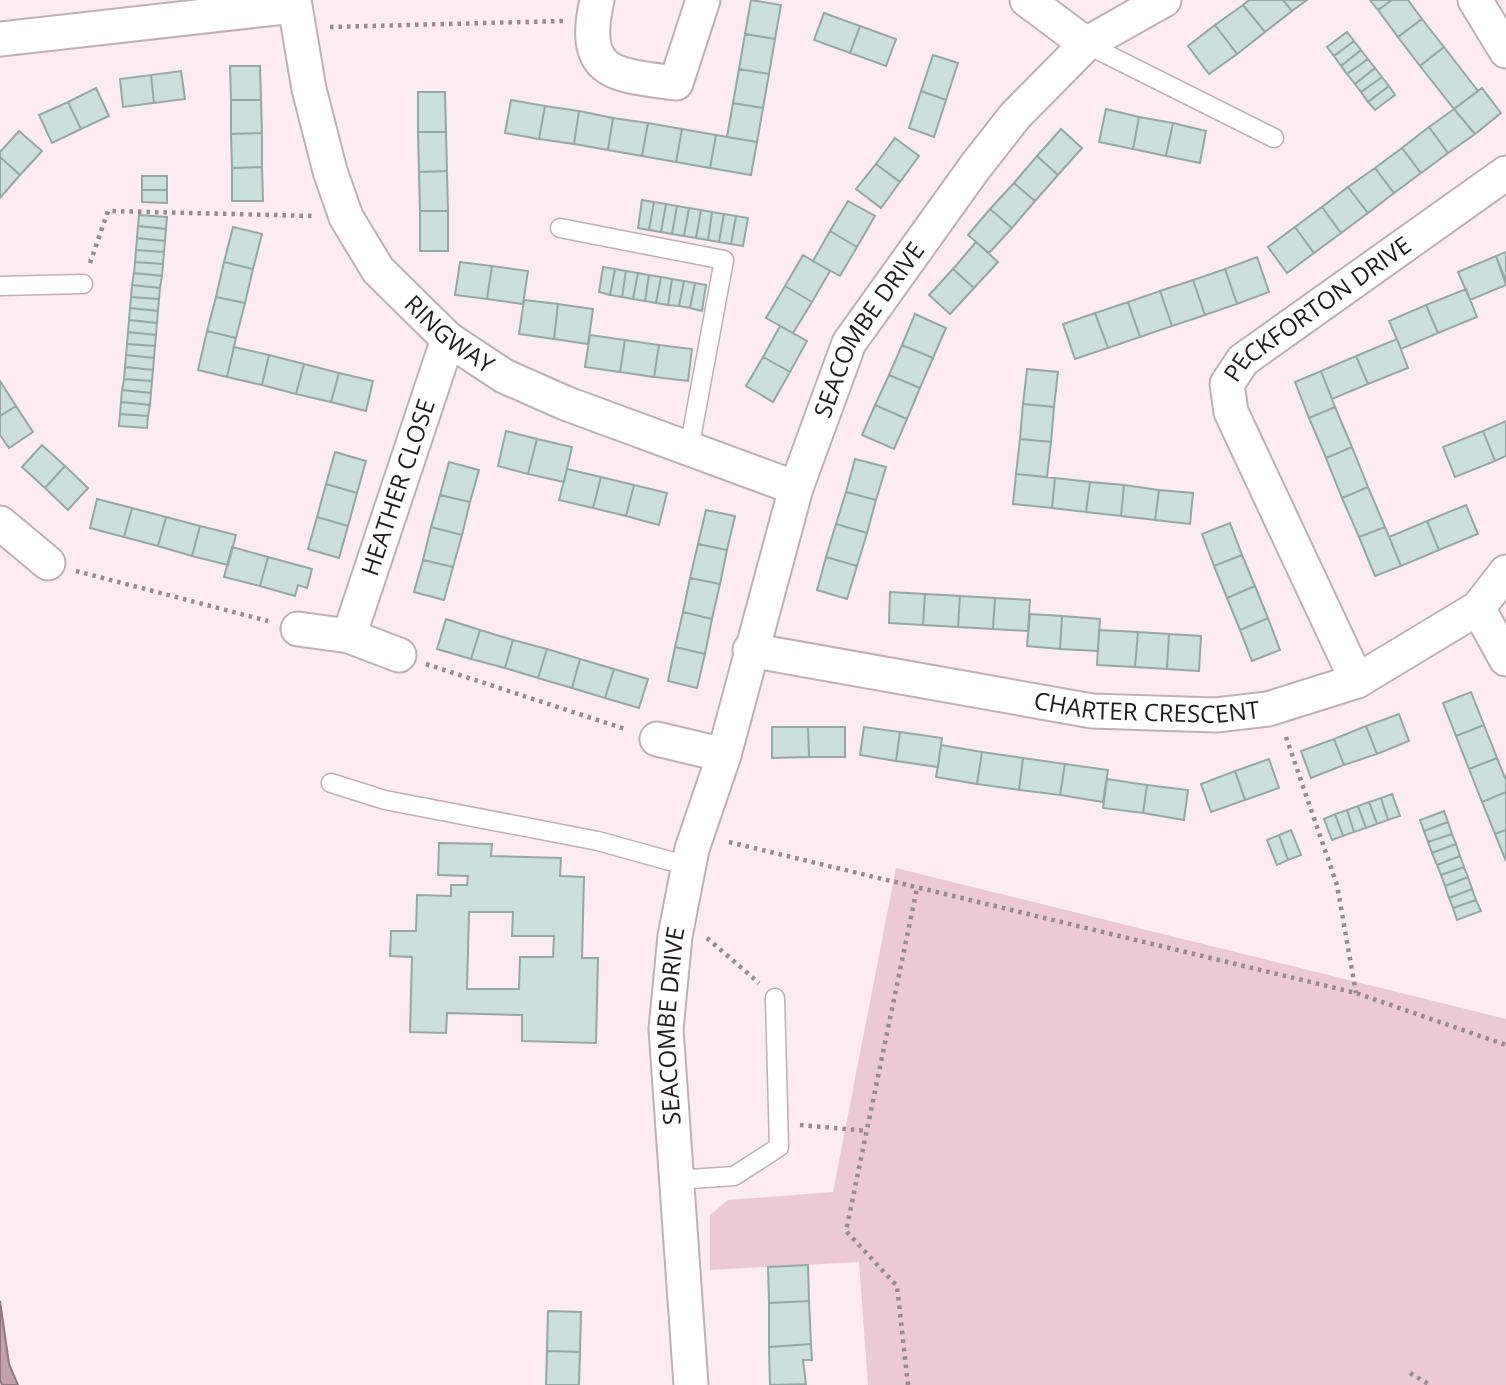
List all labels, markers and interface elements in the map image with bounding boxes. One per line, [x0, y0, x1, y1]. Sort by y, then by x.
street label: PECKFORTON DRIVE [1215, 228, 1417, 388]
street label: SEACOMBE DRIVE [805, 235, 931, 422]
street label: RINGWAY [398, 287, 502, 381]
street label: HEATHER CLOSE [352, 394, 442, 580]
street label: CHARTER CRESCENT [1032, 683, 1261, 730]
street label: SEACOMBE DRIVE [648, 924, 691, 1126]

